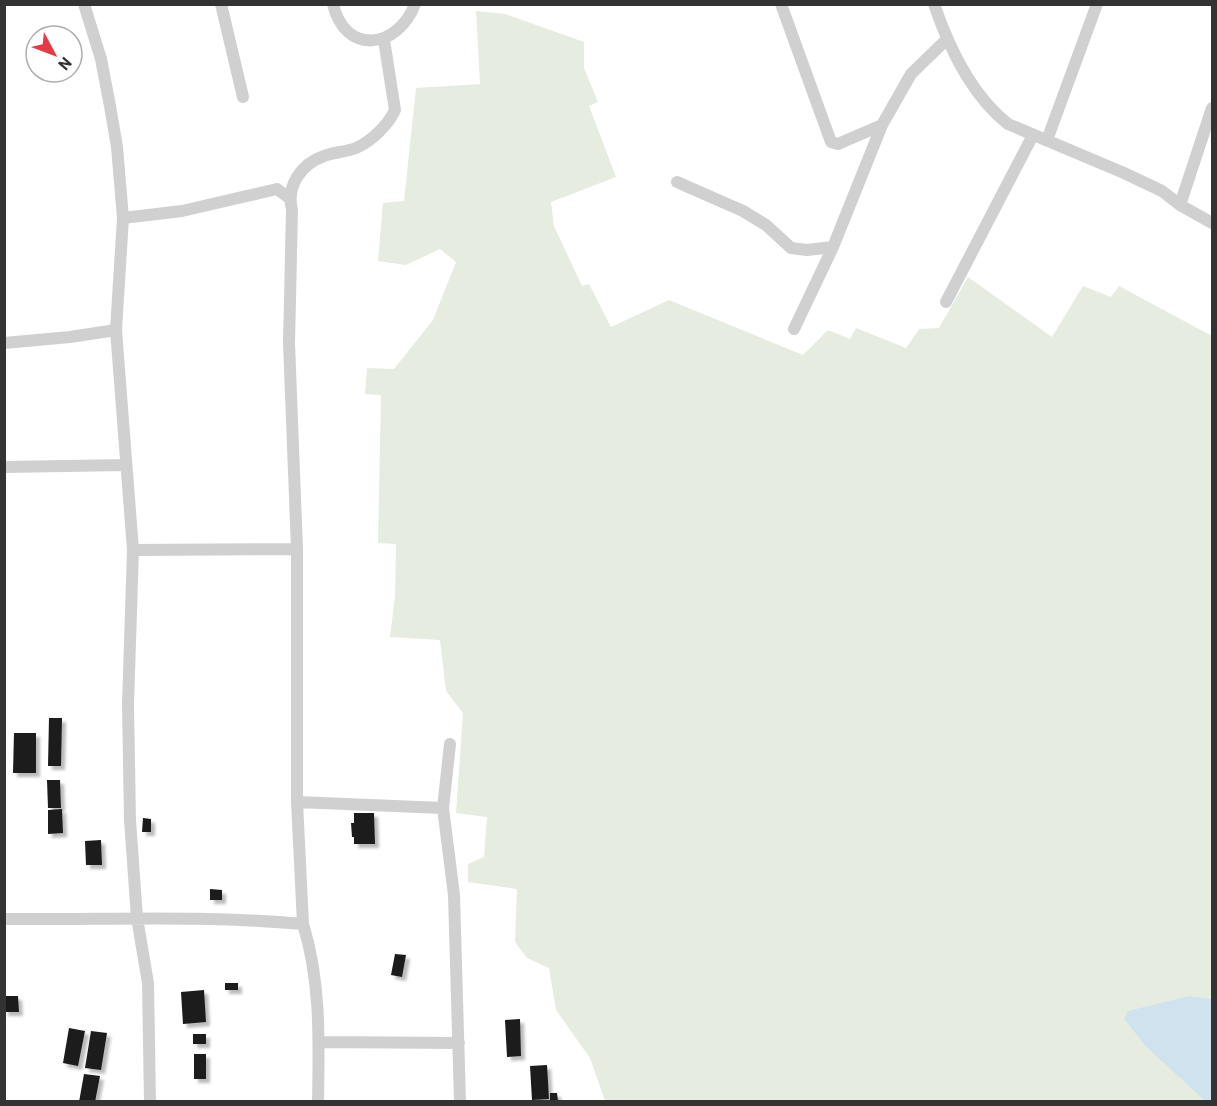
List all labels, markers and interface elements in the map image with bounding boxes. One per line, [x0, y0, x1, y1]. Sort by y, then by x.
north arrow [24, 24, 84, 84]
text: N [55, 54, 76, 74]

